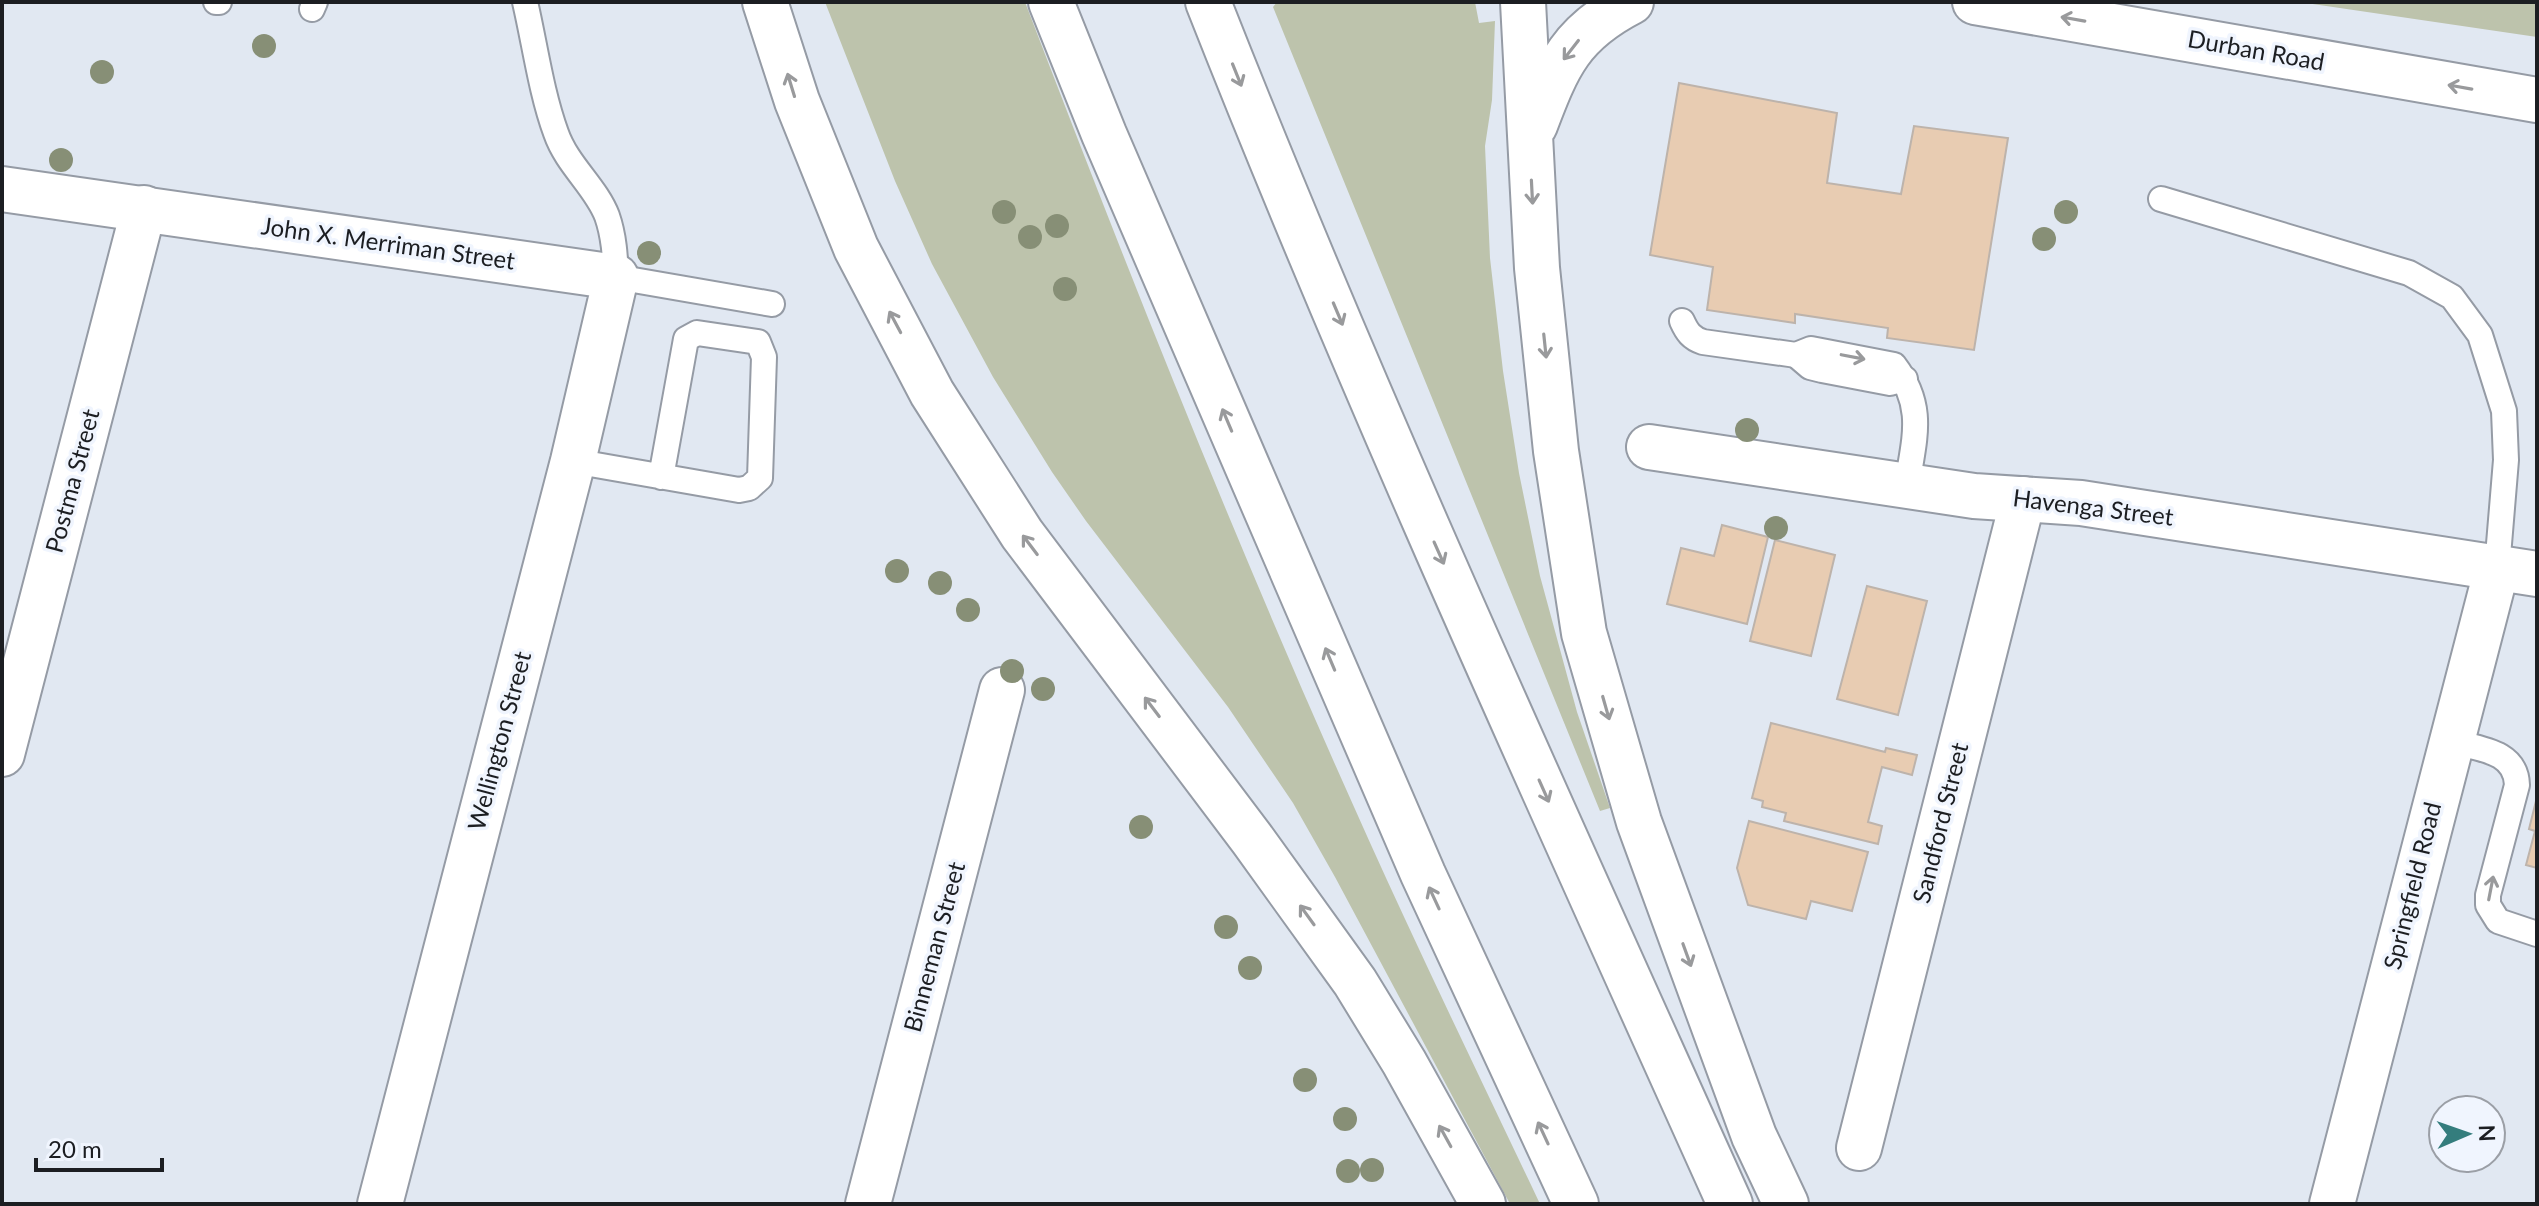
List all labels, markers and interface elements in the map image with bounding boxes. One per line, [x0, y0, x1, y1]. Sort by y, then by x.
one-way arrow [2061, 11, 2086, 26]
street label: Durban Road [2186, 23, 2327, 76]
one-way arrow [1562, 39, 1579, 60]
one-way arrow [1231, 62, 1245, 87]
one-way arrow [783, 72, 798, 98]
one-way arrow [2448, 78, 2473, 93]
one-way arrow [1525, 178, 1540, 205]
street label: John X. Merriman Street [260, 210, 517, 275]
one-way arrow [1331, 301, 1346, 326]
one-way arrow [887, 311, 903, 335]
one-way arrow [1537, 332, 1552, 359]
one-way arrow [1840, 350, 1866, 365]
street label: Postma Street [38, 405, 105, 556]
one-way arrow [1218, 409, 1233, 433]
street label: Havenga Street [2011, 482, 2175, 531]
one-way arrow [1021, 534, 1038, 556]
one-way arrow [1433, 541, 1448, 565]
one-way arrow [1321, 647, 1336, 672]
street label: Wellington Street [461, 648, 536, 833]
one-way arrow [1599, 695, 1614, 721]
one-way arrow [1144, 697, 1161, 718]
street label: Sandford Street [1906, 739, 1974, 906]
one-way arrow [1538, 778, 1553, 803]
street label: Springfield Road [2377, 799, 2446, 972]
street label: Binneman Street [897, 858, 970, 1035]
one-way arrow [2484, 876, 2499, 901]
one-way arrow [1425, 886, 1440, 910]
one-way arrow [1299, 905, 1315, 927]
one-way arrow [1681, 942, 1696, 967]
north arrow [2427, 1094, 2507, 1174]
scale bar [36, 1122, 162, 1172]
one-way arrow [1535, 1122, 1550, 1146]
one-way arrow [1437, 1124, 1452, 1148]
text: N [2474, 1124, 2501, 1142]
text: 20 m [48, 1134, 102, 1163]

